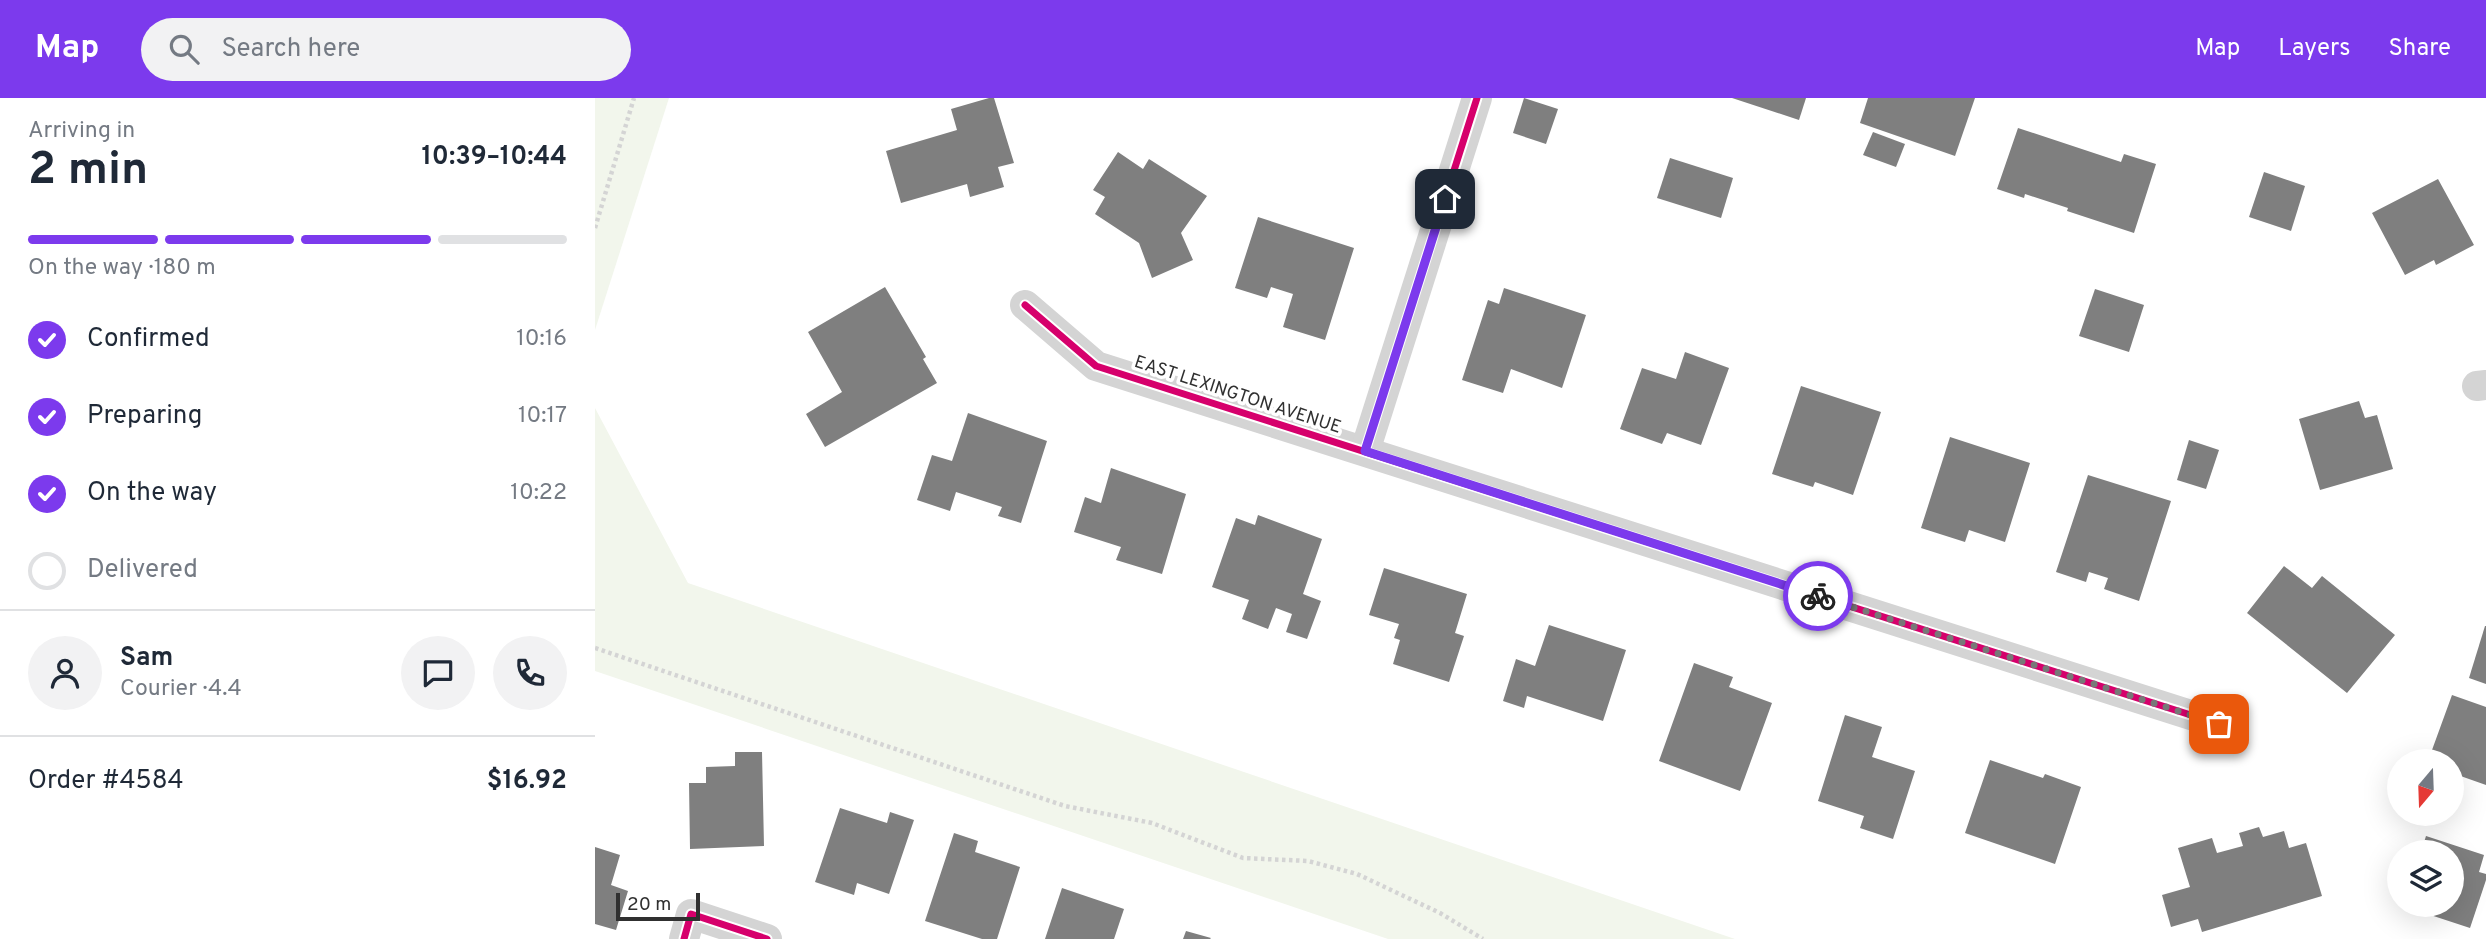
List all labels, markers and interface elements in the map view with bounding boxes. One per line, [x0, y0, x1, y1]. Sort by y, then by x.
search box [141, 18, 631, 81]
text: Map [35, 28, 99, 70]
icon: search [165, 30, 203, 68]
text: Search here [221, 33, 360, 66]
text: Map [2195, 34, 2240, 64]
text: Layers [2278, 34, 2350, 64]
text: Share [2388, 34, 2451, 64]
text: Arriving in [28, 117, 135, 146]
text: 10:39–10:44 [421, 141, 567, 174]
text: 2 min [28, 142, 148, 201]
pin [1415, 169, 1475, 229]
icon: home [1426, 180, 1464, 218]
text: On the way · 180 m [28, 254, 216, 283]
icon: check [28, 321, 66, 359]
text: Confirmed [87, 323, 210, 356]
text: 10:16 [516, 325, 567, 354]
street label: EAST LEXINGTON AVENUE [1131, 351, 1344, 440]
icon: check [28, 398, 66, 436]
text: Preparing [87, 400, 202, 433]
text: 10:17 [518, 402, 567, 431]
icon: check [28, 475, 66, 513]
text: On the way [87, 477, 217, 510]
text: 10:22 [510, 479, 567, 508]
text: Delivered [87, 554, 198, 587]
courier [1783, 561, 1853, 631]
icon: bike [1799, 577, 1837, 615]
button: person [28, 636, 102, 710]
button: chat [401, 636, 475, 710]
button: phone [493, 636, 567, 710]
text: Sam [120, 642, 173, 675]
text: Courier · 4.4 [120, 675, 242, 704]
pin [2189, 694, 2249, 754]
icon: bag [2200, 705, 2238, 743]
north arrow [2387, 749, 2464, 826]
map controls [2387, 749, 2464, 917]
text: Order #4584 [28, 765, 184, 798]
text: $16.92 [487, 765, 567, 798]
button: layers [2387, 840, 2464, 917]
scale bar [616, 890, 700, 922]
text: 20 m [627, 893, 671, 917]

